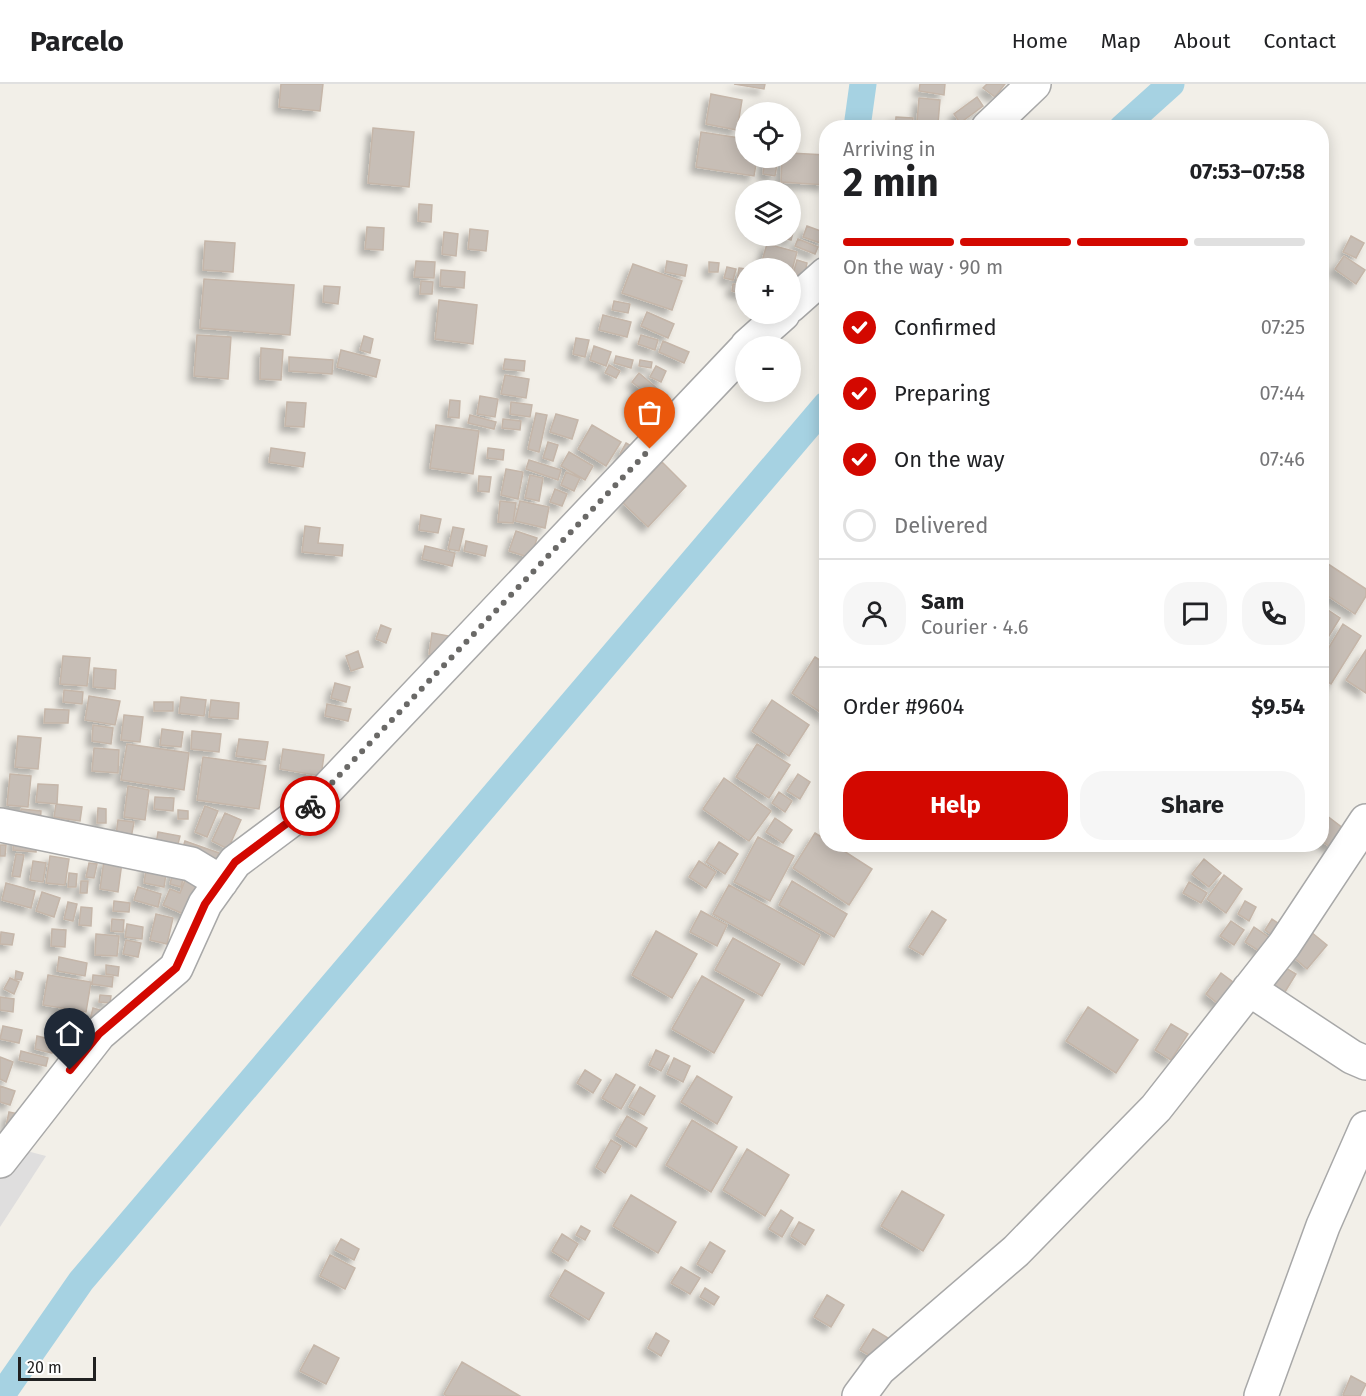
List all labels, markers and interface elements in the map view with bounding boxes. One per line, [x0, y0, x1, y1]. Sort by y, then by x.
text: Parcelo [30, 25, 124, 58]
text: Home [1012, 28, 1068, 54]
text: Map [1101, 28, 1141, 54]
text: About [1174, 28, 1231, 54]
text: Contact [1264, 28, 1336, 54]
map controls [735, 102, 801, 402]
button: locate [735, 102, 801, 168]
text: Arriving in [843, 137, 936, 161]
text: 07:53–07:58 [1190, 158, 1305, 185]
text: 2 min [843, 160, 939, 206]
button: layers [735, 180, 801, 246]
text: On the way · 90 m [843, 255, 1003, 279]
button: + [735, 258, 801, 324]
icon: check [843, 311, 876, 344]
text: Confirmed [894, 314, 997, 341]
text: 07:25 [1261, 315, 1305, 339]
button: − [735, 336, 801, 402]
icon: check [843, 377, 876, 410]
text: Preparing [894, 380, 990, 407]
text: 07:44 [1259, 381, 1305, 405]
pin [624, 387, 675, 449]
icon: bag [633, 396, 666, 429]
icon: check [843, 443, 876, 476]
text: On the way [894, 446, 1005, 473]
text: 07:46 [1259, 447, 1305, 471]
text: Delivered [894, 512, 989, 539]
button: person [843, 582, 906, 645]
button: chat [1164, 582, 1227, 645]
button: phone [1242, 582, 1305, 645]
text: Sam [921, 588, 964, 615]
text: Courier · 4.6 [921, 615, 1028, 639]
text: Order #9604 [843, 693, 964, 720]
text: $9.54 [1251, 693, 1305, 720]
button: Help [843, 771, 1068, 840]
button: Share [1080, 771, 1305, 840]
courier [280, 776, 340, 836]
icon: bike [294, 790, 327, 823]
pin [44, 1008, 95, 1070]
icon: home [53, 1017, 86, 1050]
scale bar [18, 1354, 96, 1382]
text: 20 m [27, 1358, 62, 1377]

